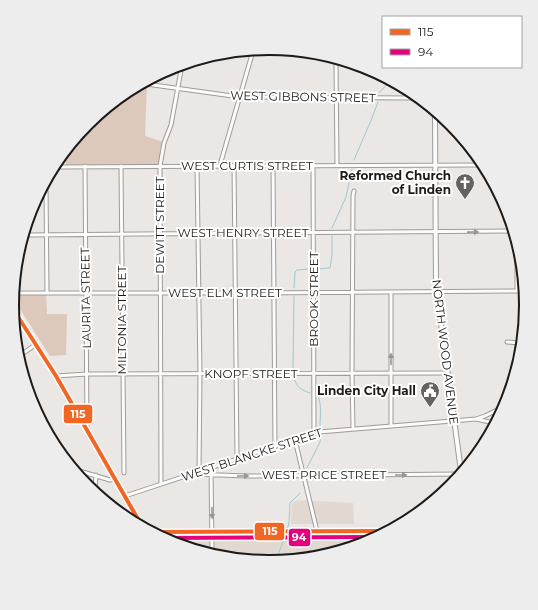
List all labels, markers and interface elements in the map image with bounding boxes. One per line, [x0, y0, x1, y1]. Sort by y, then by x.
legend [382, 16, 522, 68]
text: 115 [418, 24, 434, 39]
text: 94 [418, 44, 433, 59]
street label: WEST GIBBONS STREET [230, 88, 376, 105]
street label: WEST CURTIS STREET [181, 158, 313, 173]
place label: Reformed Church of Linden [340, 168, 451, 197]
church icon: Reformed Church of Linden [454, 172, 476, 200]
street label: DEWITT STREET [152, 176, 167, 274]
street label: WEST HENRY STREET [177, 225, 309, 240]
one-way arrow [467, 229, 480, 235]
street label: LAURITA STREET [77, 247, 94, 349]
street label: BROOK STREET [306, 251, 321, 347]
street label: MILTONIA STREET [114, 265, 129, 374]
street label: NORTH WOOD AVENUE [429, 279, 462, 425]
street label: WEST ELM STREET [168, 285, 282, 300]
one-way arrow [388, 352, 394, 365]
street label: KNOPF STREET [204, 366, 298, 381]
public building icon: Linden City Hall [419, 380, 441, 408]
place label: Linden City Hall [317, 383, 416, 398]
line badge: 115 [63, 404, 93, 424]
text: 115 [70, 407, 86, 421]
street label: WEST BLANCKE STREET [180, 425, 324, 484]
street label: WEST PRICE STREET [262, 467, 386, 482]
one-way arrow [395, 472, 408, 478]
one-way arrow [237, 473, 250, 479]
one-way arrow [209, 507, 215, 520]
line badge: 115 [254, 522, 285, 541]
text: 115 [262, 524, 278, 538]
line badge: 94 [288, 528, 311, 547]
text: 94 [292, 530, 307, 544]

